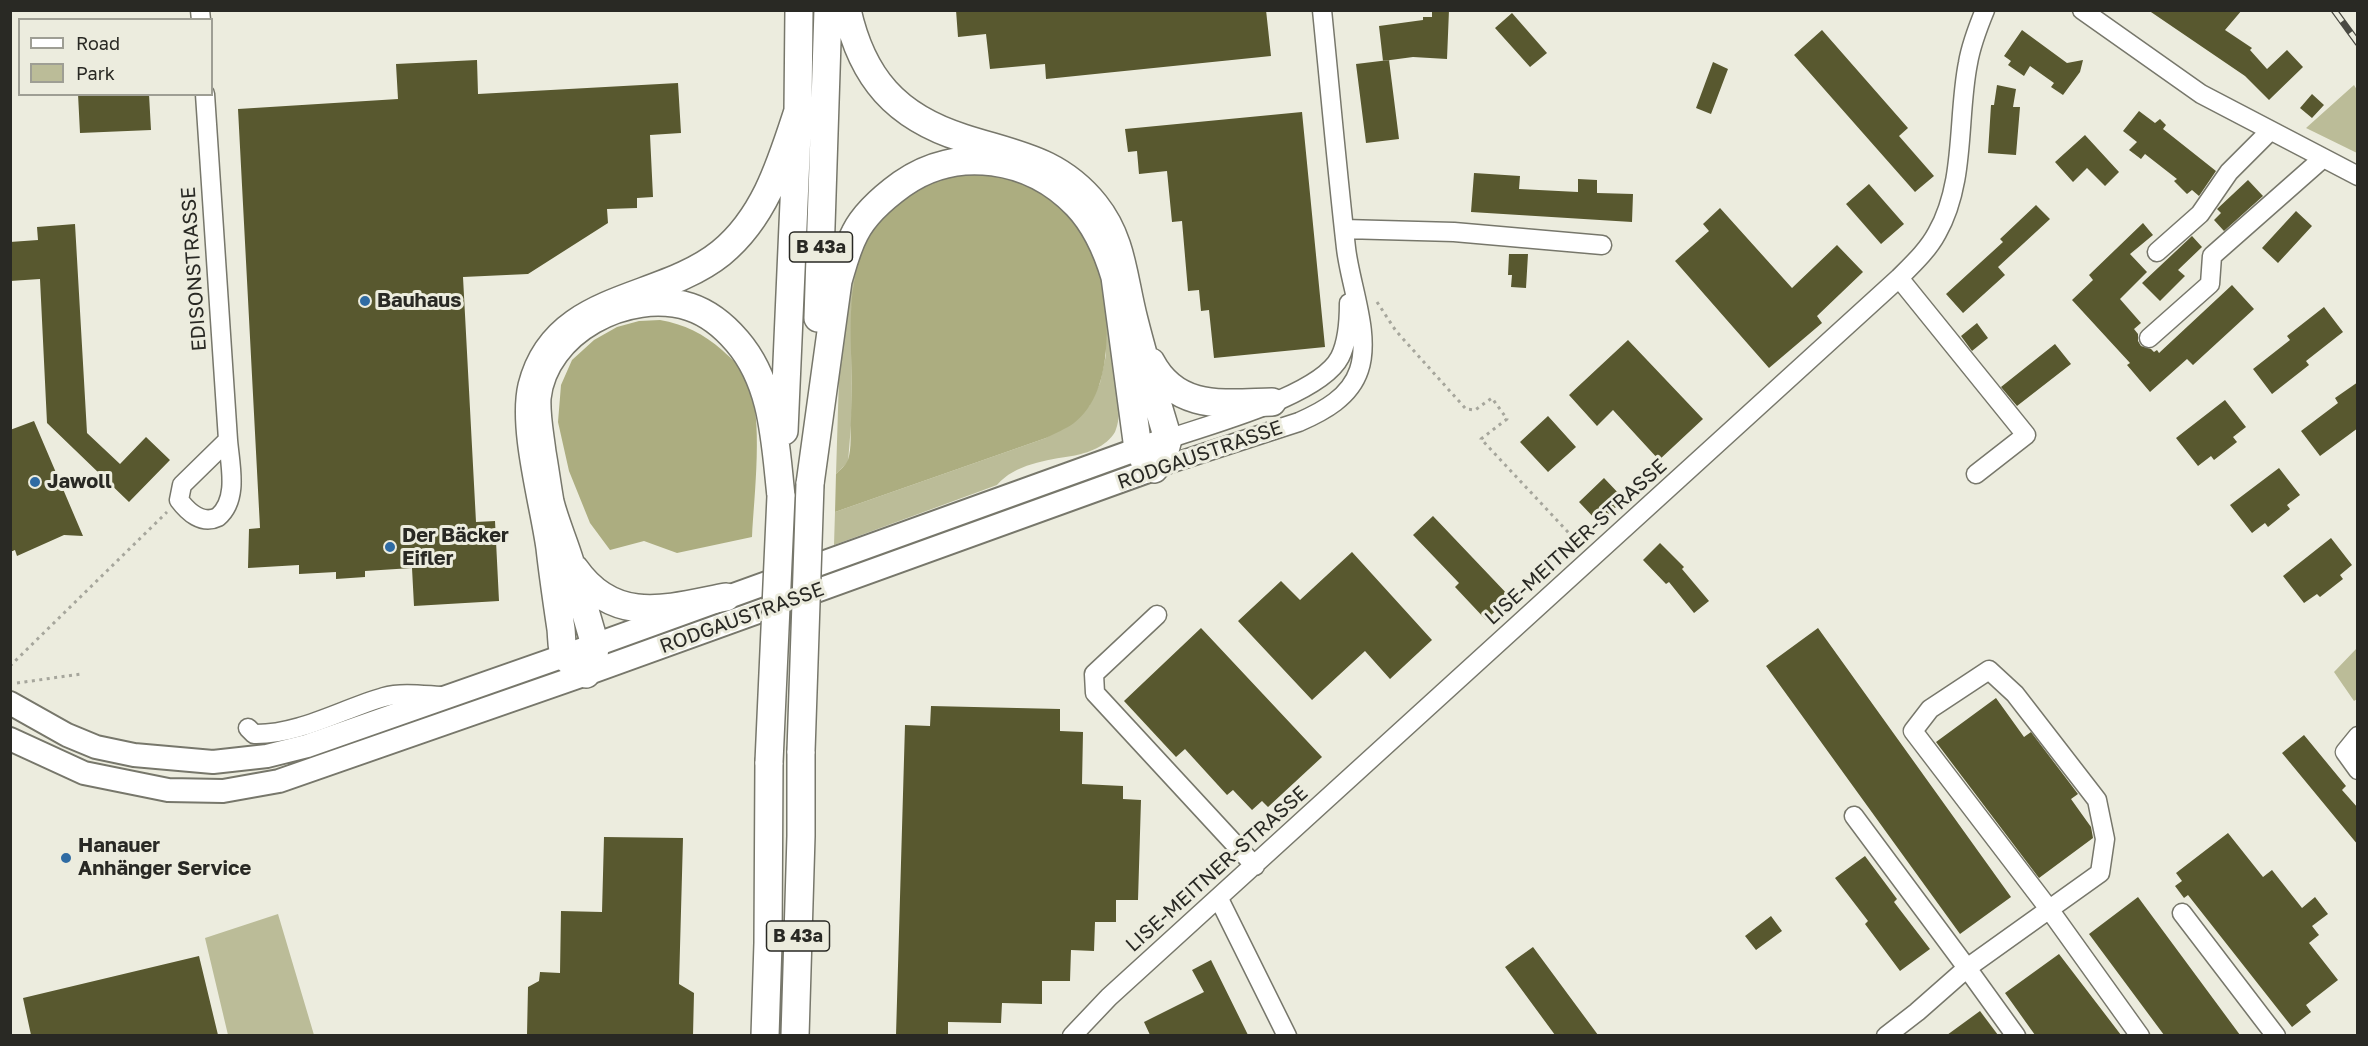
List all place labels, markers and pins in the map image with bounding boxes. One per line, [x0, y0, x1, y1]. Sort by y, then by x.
place label: Bauhaus [377, 289, 461, 313]
marker: Bauhaus [358, 294, 372, 308]
place label: Jawoll [47, 470, 112, 494]
marker: Jawoll [28, 475, 42, 489]
place label: Der Bäcker Eifler [402, 524, 509, 571]
marker: Der Bäcker Eifler [383, 540, 397, 554]
place label: Hanauer Anhänger Service [78, 834, 251, 881]
marker: Hanauer Anhänger Service [59, 851, 73, 865]

